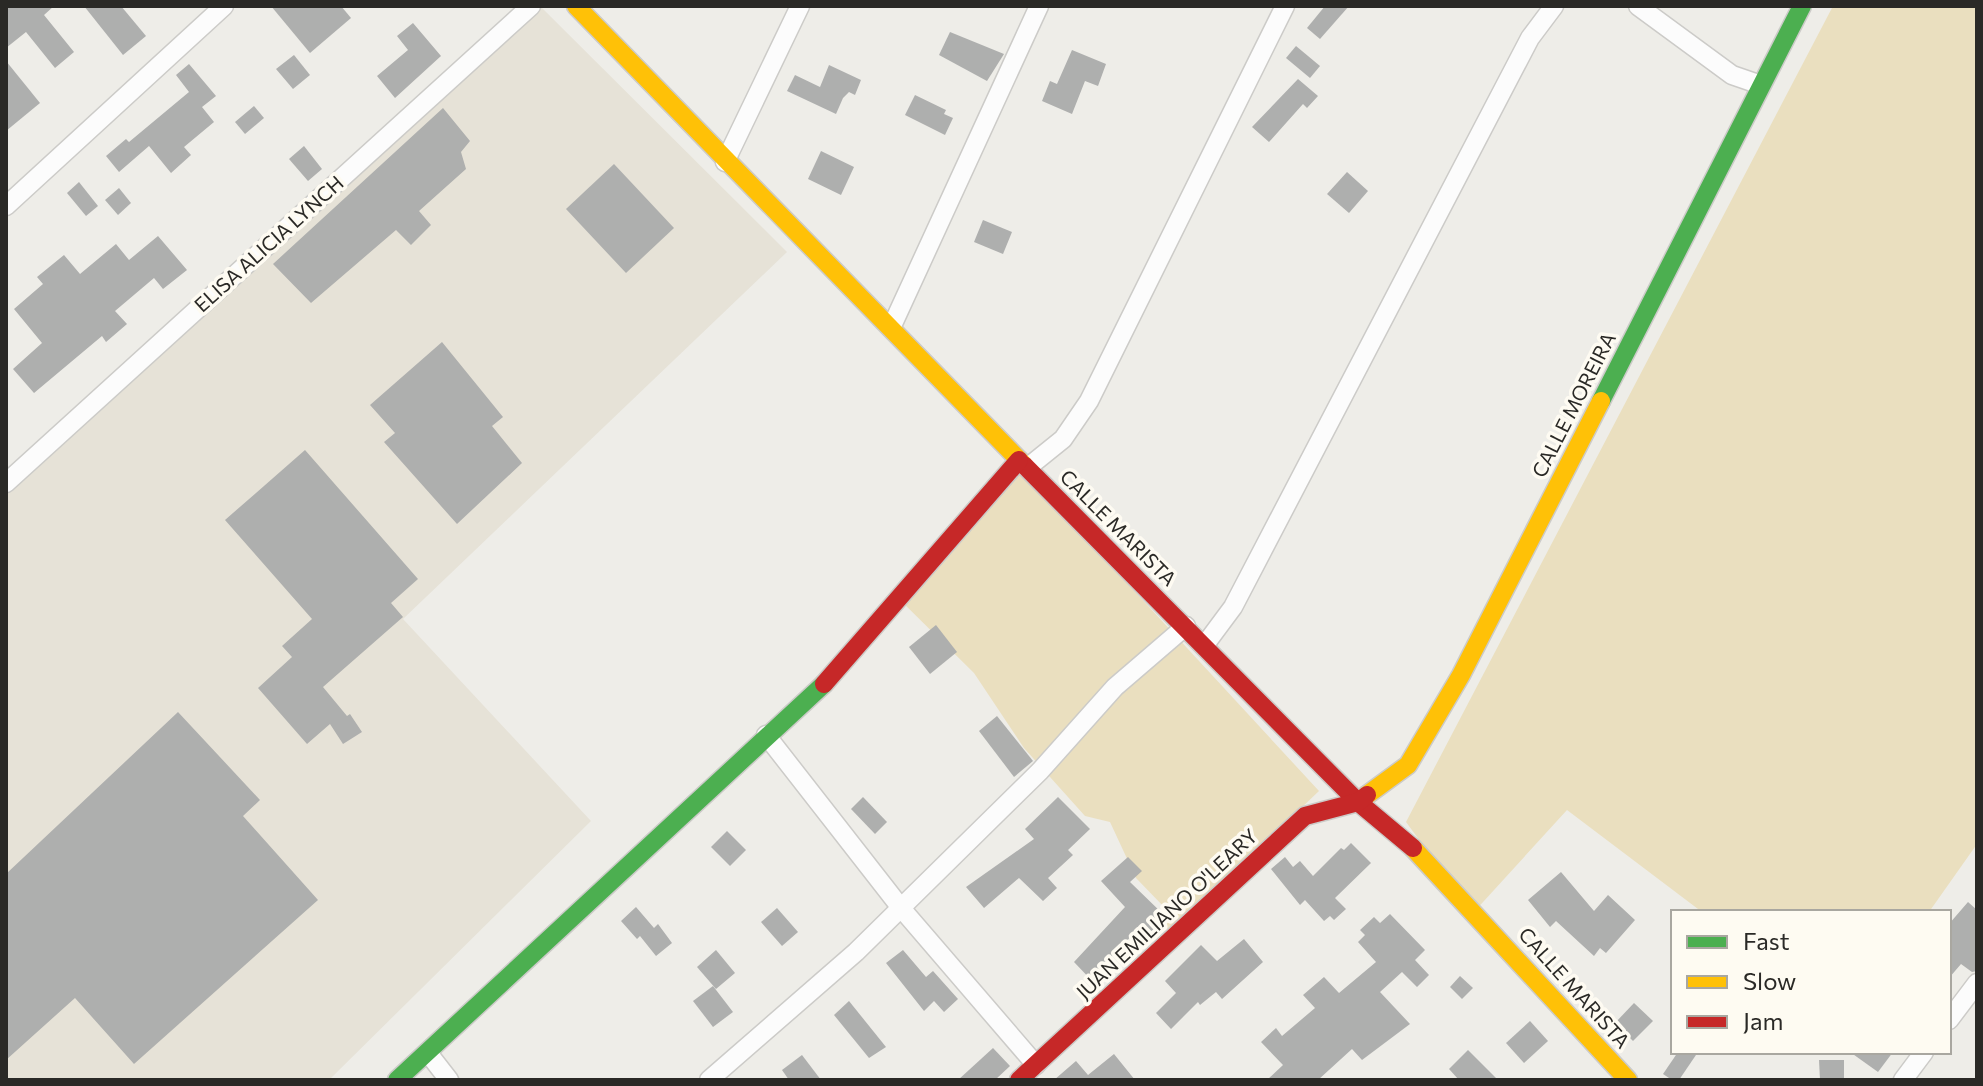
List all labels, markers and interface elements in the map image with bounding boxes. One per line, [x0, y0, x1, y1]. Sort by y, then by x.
street label: ELISA ALICIA LYNCH [189, 170, 348, 316]
street label: CALLE MOREIRA [1526, 328, 1620, 481]
street label: CALLE MARISTA [1056, 464, 1182, 591]
street label: JUAN EMILIANO O'LEARY [1071, 823, 1262, 1003]
legend [1671, 910, 1951, 1054]
street label: CALLE MARISTA [1514, 922, 1635, 1053]
text: Fast [1743, 926, 1790, 955]
text: Slow [1743, 966, 1796, 995]
text: Jam [1743, 1006, 1783, 1035]

